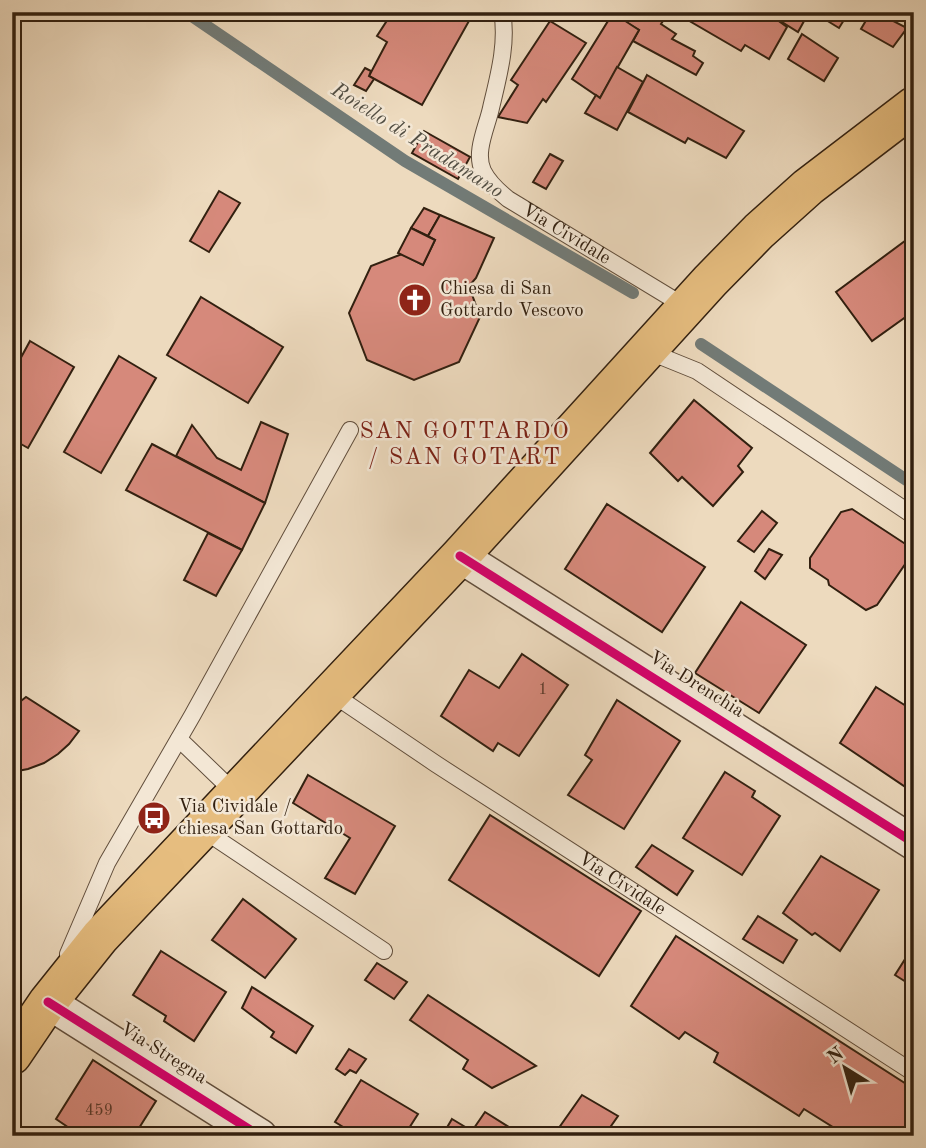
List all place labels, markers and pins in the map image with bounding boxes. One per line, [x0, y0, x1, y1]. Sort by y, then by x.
place label: Chiesa di San Gottardo Vescovo [440, 280, 584, 321]
church icon: Chiesa di San Gottardo Vescovo [396, 281, 434, 319]
place label: Via Cividale / chiesa San Gottardo [178, 798, 343, 839]
bus stop icon: Via Cividale / chiesa San Gottardo [135, 799, 173, 837]

